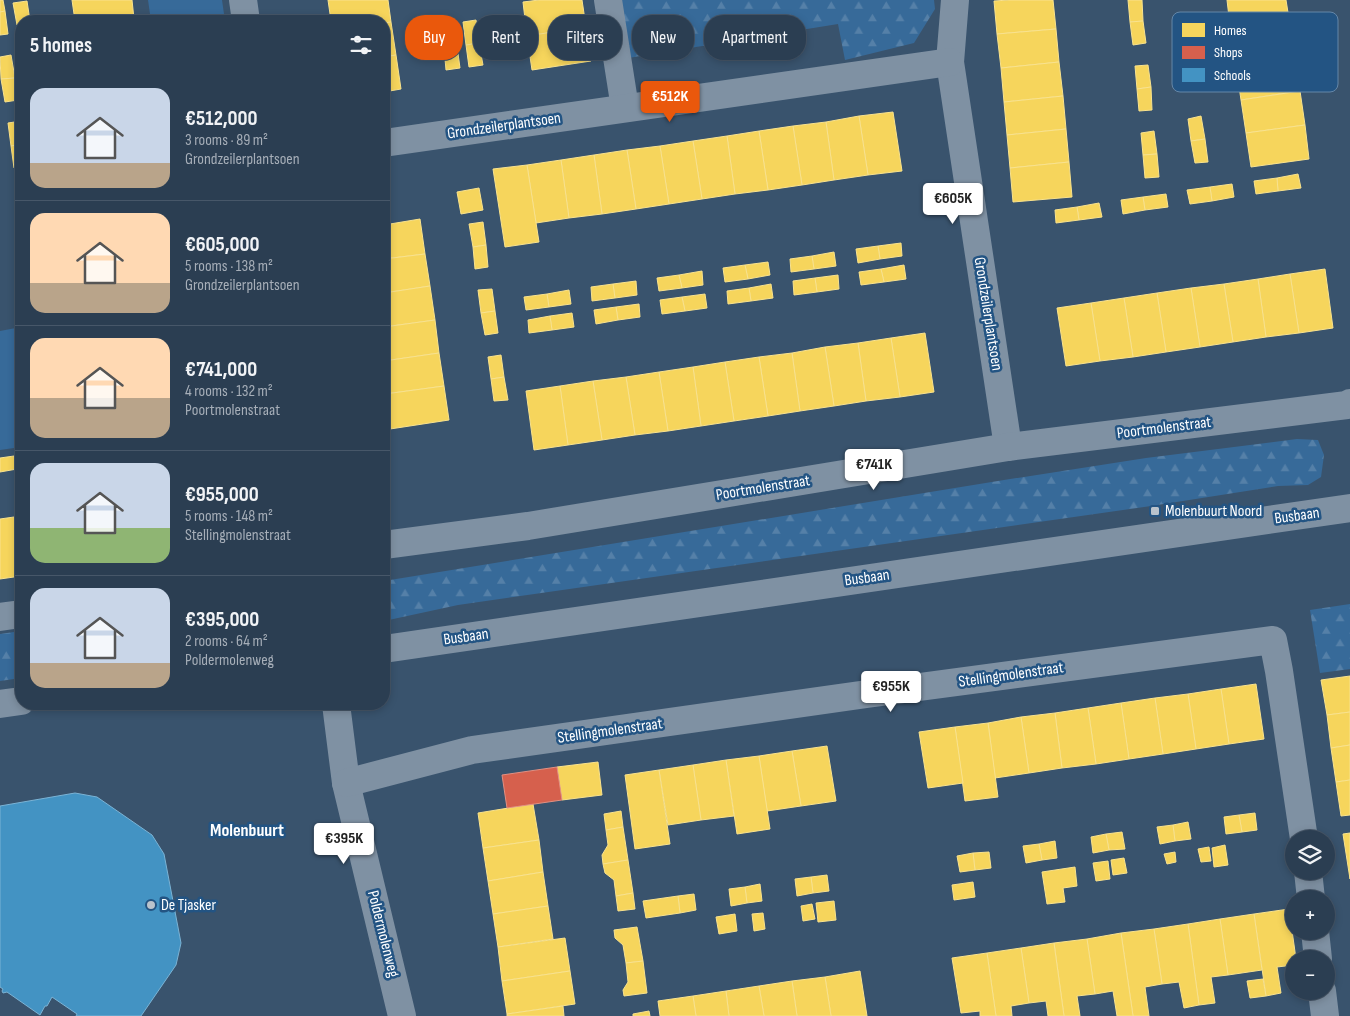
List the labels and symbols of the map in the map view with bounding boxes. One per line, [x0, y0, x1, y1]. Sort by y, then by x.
legend [1172, 12, 1338, 92]
text: Homes [1214, 22, 1247, 39]
text: Shops [1214, 44, 1243, 61]
text: Schools [1214, 67, 1251, 84]
pin: €512K [635, 80, 705, 123]
street label: Grondzeilerplantsoen [446, 109, 562, 143]
pin: €605K [918, 182, 988, 225]
street label: Grondzeilerplantsoen [970, 256, 1006, 372]
street label: Poortmolenstraat [1116, 413, 1212, 443]
pin: €741K [839, 448, 909, 491]
street label: Poortmolenstraat [715, 471, 812, 505]
place label: Molenbuurt Noord [1165, 502, 1262, 521]
street label: Busbaan [1273, 503, 1321, 529]
marker: Molenbuurt Noord [1149, 505, 1161, 517]
street label: Busbaan [843, 565, 891, 591]
street label: Busbaan [442, 624, 490, 650]
street label: Stellingmolenstraat [957, 658, 1065, 692]
pin: €955K [856, 670, 926, 713]
street label: Stellingmolenstraat [556, 714, 664, 748]
district label: Molenbuurt [210, 820, 284, 841]
pin: €395K [309, 822, 379, 865]
street label: Poldermolenweg [363, 889, 403, 979]
place label: De Tjasker [161, 896, 216, 915]
marker: De Tjasker [145, 899, 157, 911]

